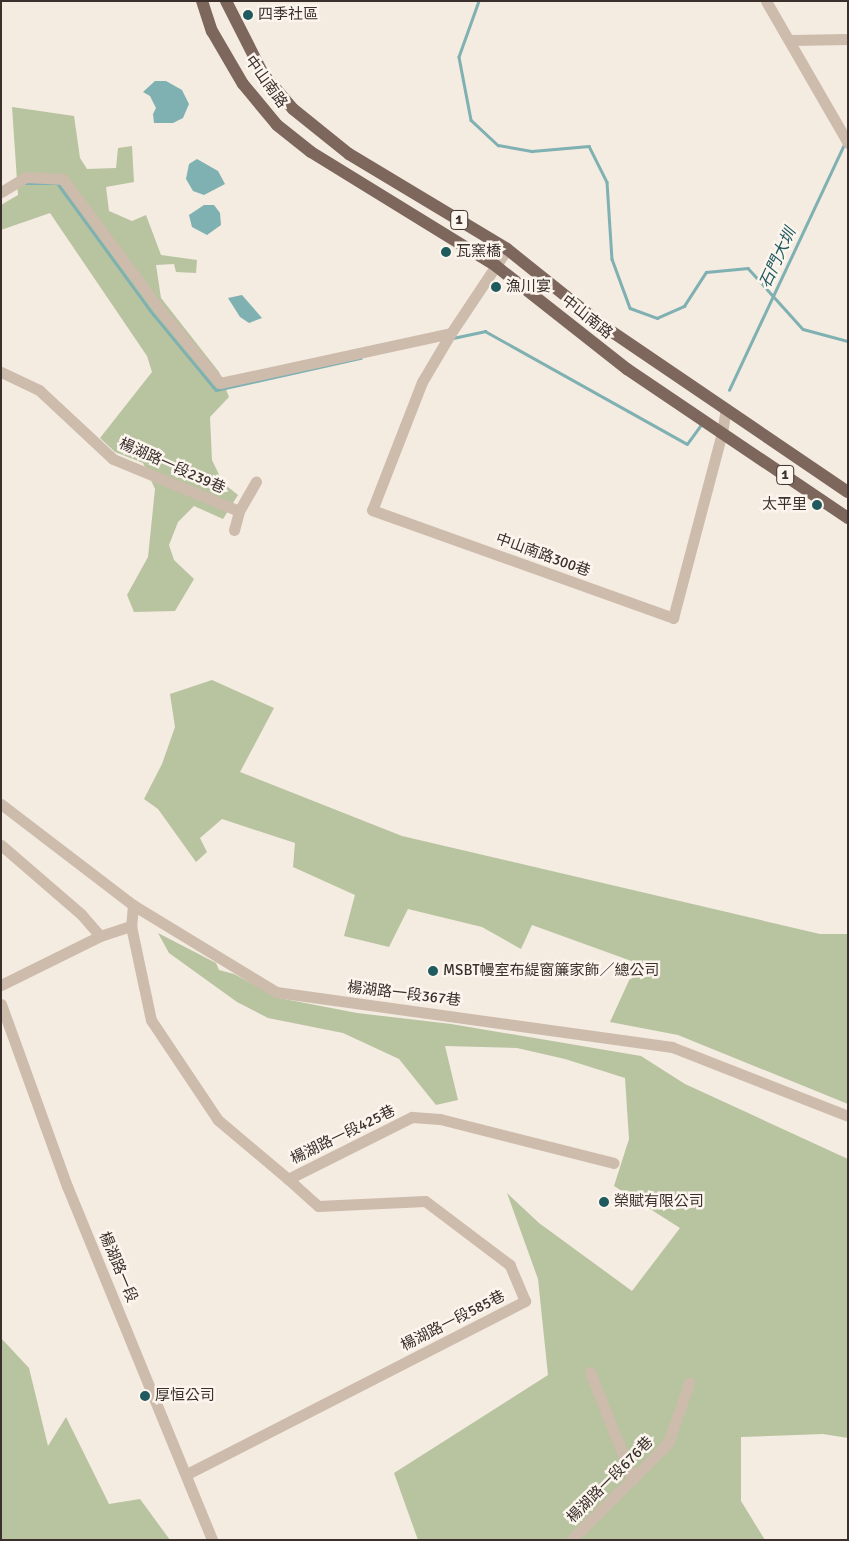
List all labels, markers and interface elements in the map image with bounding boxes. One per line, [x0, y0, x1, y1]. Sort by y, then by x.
place label: 四季社區 [258, 6, 318, 24]
marker: 四季社區 [242, 9, 254, 21]
street label: 中山南路 [241, 52, 291, 112]
road number: 1 [449, 208, 469, 232]
water label: 石門大圳 [756, 225, 800, 291]
place label: 瓦窯橋 [456, 243, 501, 261]
marker: 瓦窯橋 [440, 246, 452, 258]
place label: 漁川宴 [506, 278, 551, 296]
marker: 漁川宴 [490, 281, 502, 293]
street label: 中山南路 [558, 291, 616, 343]
street label: 楊湖路一段239巷 [116, 435, 228, 497]
road number: 1 [775, 464, 795, 486]
place label: 太平里 [762, 496, 807, 514]
marker: 太平里 [811, 499, 823, 511]
street label: 中山南路300巷 [493, 530, 593, 580]
place label: MSBT幔室布緹窗簾家飾／總公司 [443, 962, 660, 980]
marker: MSBT幔室布緹窗簾家飾／總公司 [427, 965, 439, 977]
street label: 楊湖路一段367巷 [346, 978, 462, 1010]
street label: 楊湖路一段425巷 [288, 1102, 398, 1168]
place label: 榮賦有限公司 [614, 1193, 704, 1211]
marker: 榮賦有限公司 [598, 1196, 610, 1208]
street label: 楊湖路一段 [95, 1229, 141, 1305]
street label: 楊湖路一段585巷 [398, 1287, 508, 1355]
place label: 厚恒公司 [155, 1387, 215, 1405]
marker: 厚恒公司 [139, 1390, 151, 1402]
street label: 楊湖路一段676巷 [563, 1433, 657, 1527]

